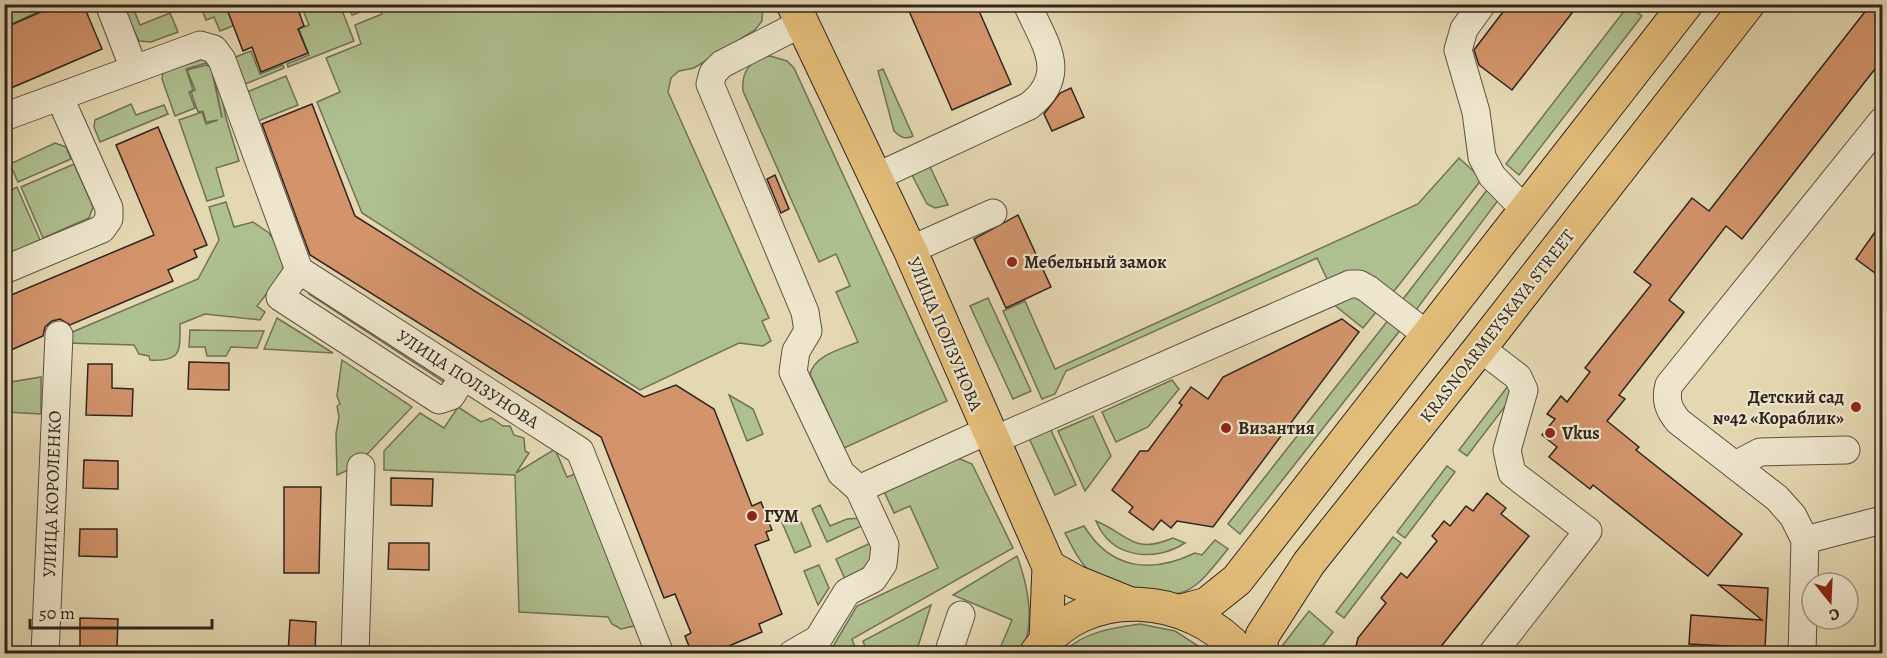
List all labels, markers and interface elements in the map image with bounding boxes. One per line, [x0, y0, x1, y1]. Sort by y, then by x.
street label: KRASNOARMEYSKAYA STREET [1414, 224, 1580, 428]
place label: Мебельный замок [1024, 250, 1167, 274]
street label: УЛИЦА ПОЛЗУНОВА [902, 253, 989, 415]
marker: Мебельный замок [1005, 255, 1019, 269]
street label: УЛИЦА ПОЛЗУНОВА [392, 324, 544, 434]
place label: Детский сад №42 «Кораблик» [1712, 385, 1844, 430]
marker: Детский сад №42 «Кораблик» [1849, 400, 1863, 414]
street label: УЛИЦА КОРОЛЕНКО [37, 410, 67, 578]
place label: Византия [1238, 416, 1315, 440]
marker: Византия [1219, 421, 1233, 435]
place label: Vkus [1561, 421, 1600, 445]
marker: Vkus [1543, 426, 1557, 440]
place label: ГУМ [764, 504, 799, 528]
marker: ГУМ [745, 509, 759, 523]
north arrow [1800, 571, 1860, 631]
scale bar [30, 592, 212, 630]
text: 50 m [39, 601, 75, 625]
text: С [1826, 602, 1842, 626]

